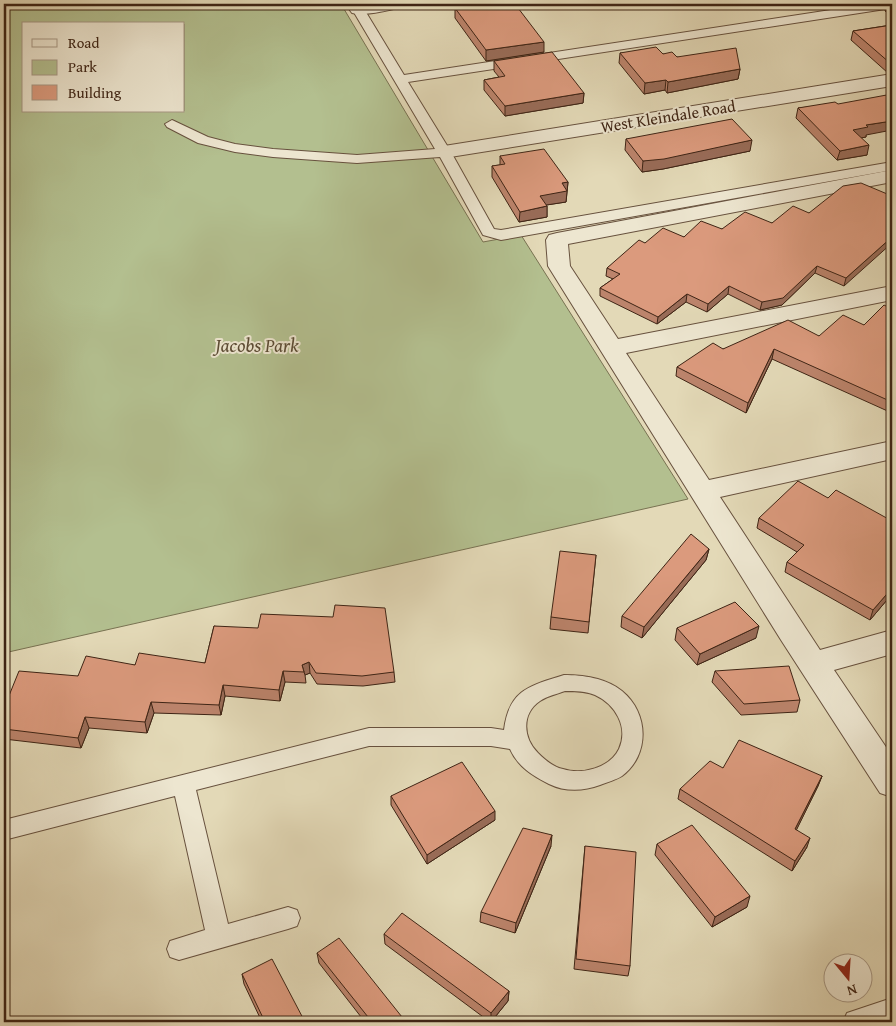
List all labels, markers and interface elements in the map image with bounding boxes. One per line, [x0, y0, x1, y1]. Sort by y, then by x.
legend [22, 22, 185, 112]
text: Road [68, 32, 99, 53]
text: Park [68, 56, 97, 77]
text: Building [68, 82, 122, 103]
street label: West Kleindale Road [599, 93, 738, 138]
park label: Jacobs Park [212, 331, 299, 359]
north arrow [824, 954, 874, 1004]
text: N [844, 979, 860, 1002]

